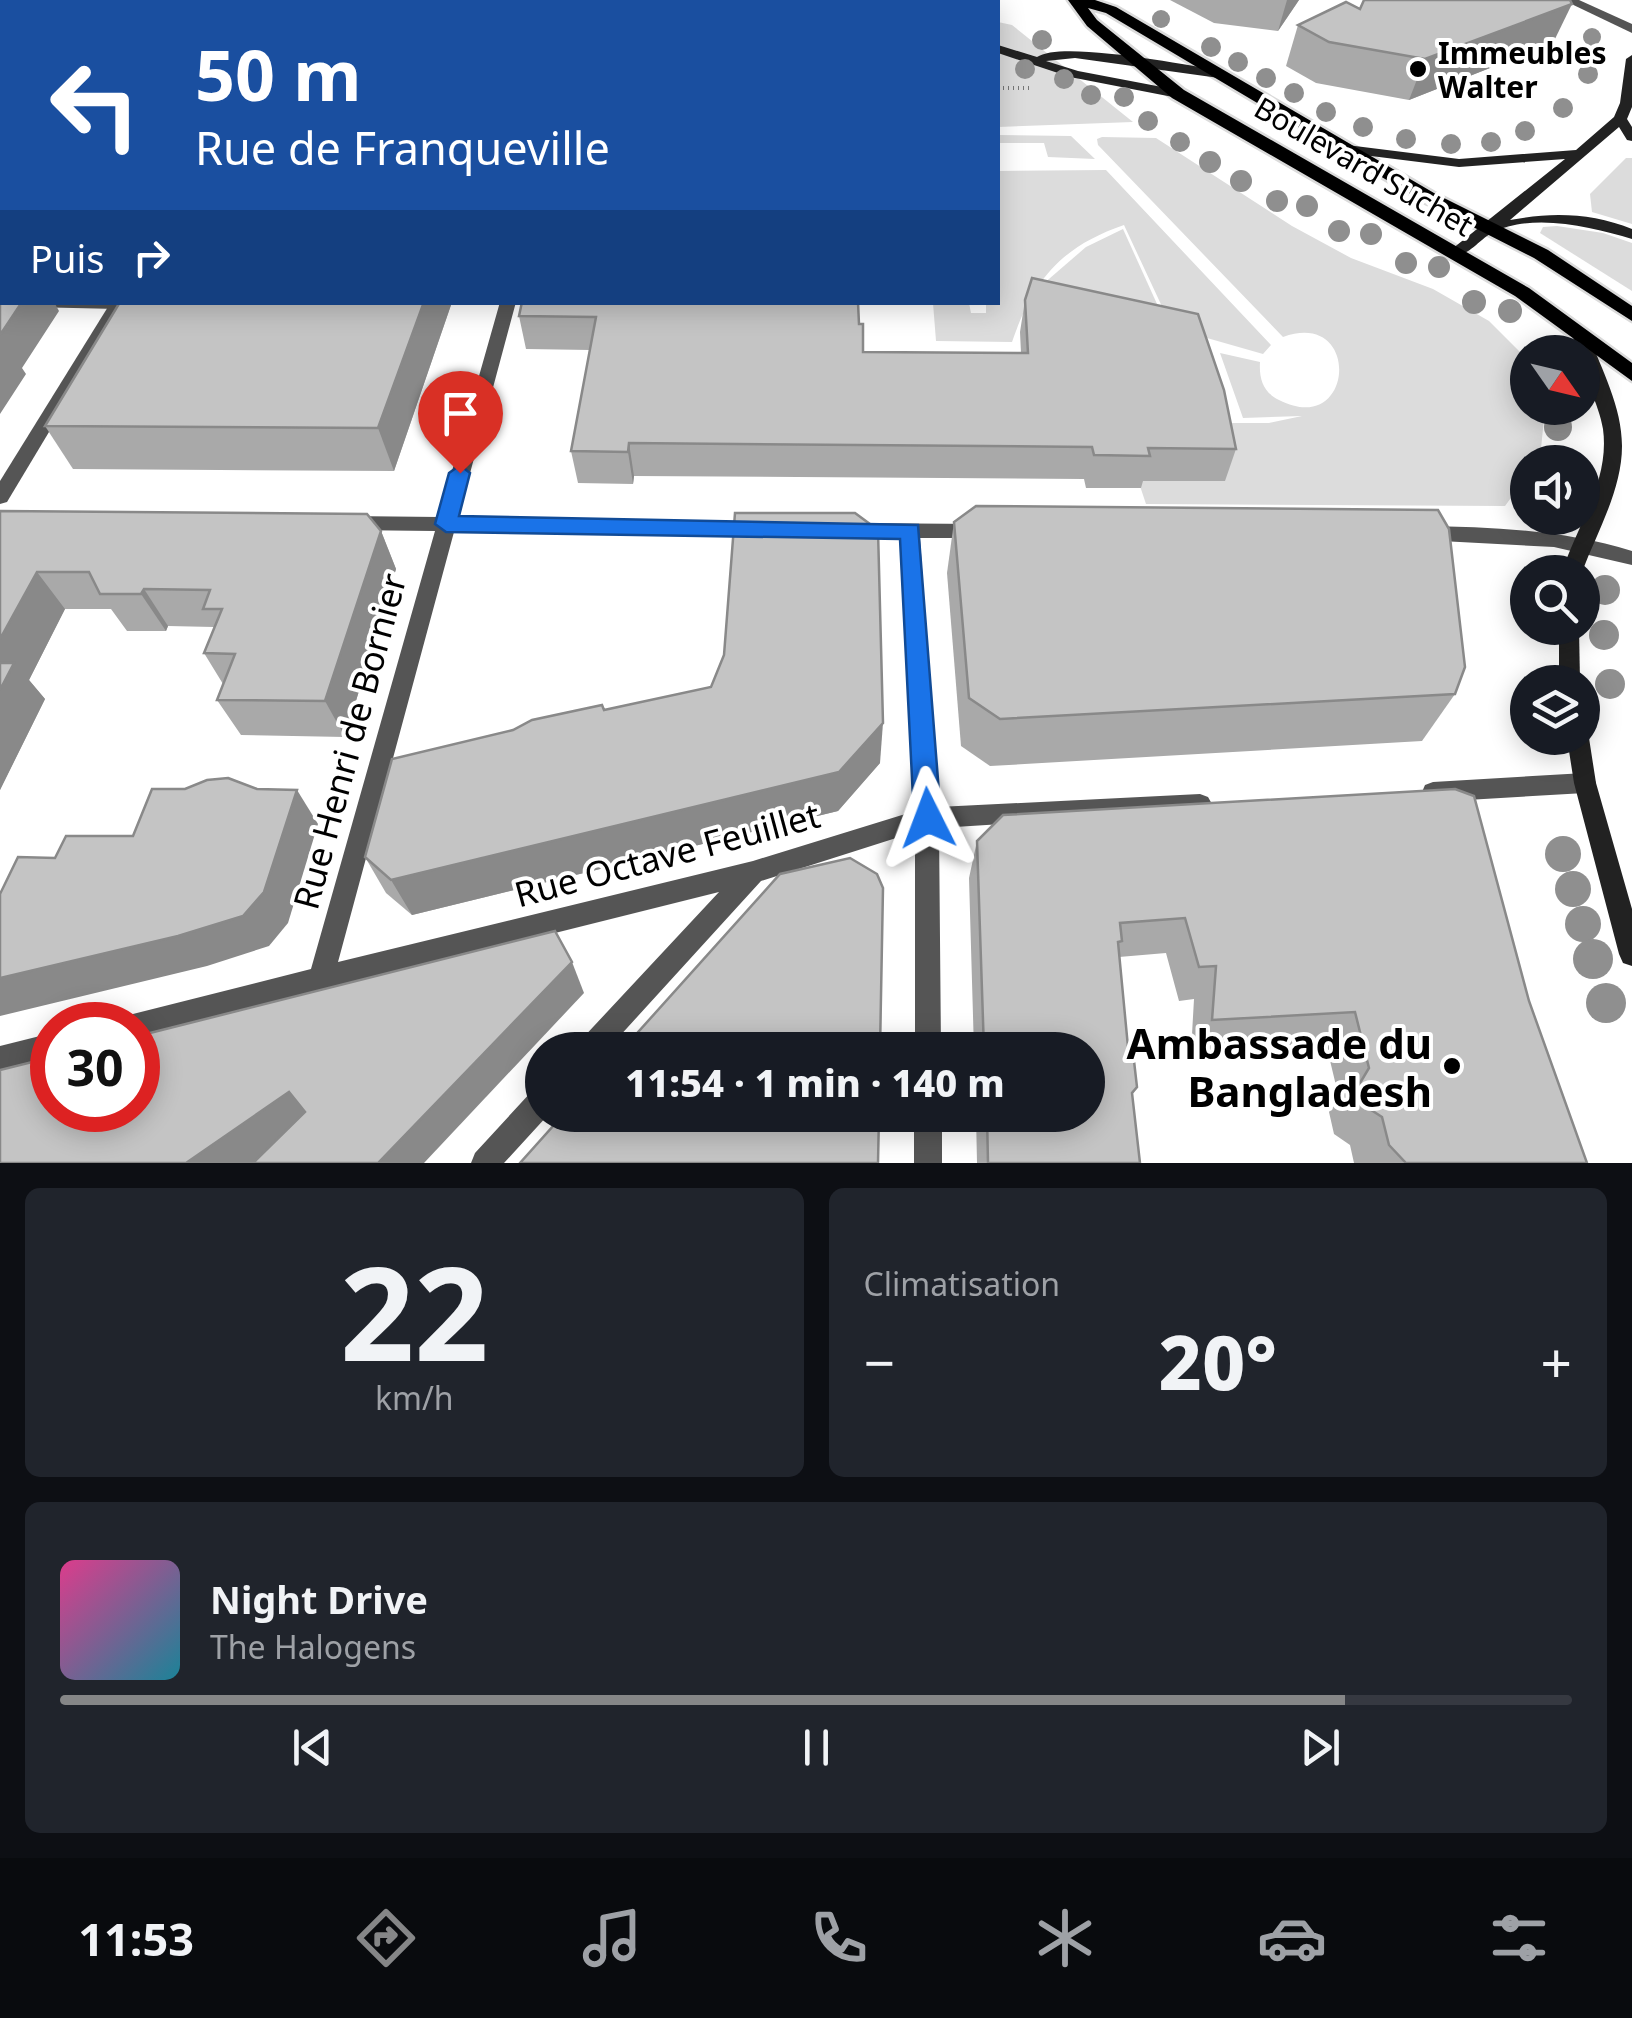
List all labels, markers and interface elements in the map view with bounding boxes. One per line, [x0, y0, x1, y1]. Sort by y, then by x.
text: 50 m [195, 26, 362, 122]
place label: Immeubles Walter [1438, 32, 1606, 107]
icon: left [30, 40, 160, 170]
marker: Immeubles Walter [1407, 58, 1429, 80]
street label: Boulevard Suchet [1247, 87, 1481, 245]
text: Rue de Franqueville [195, 117, 610, 178]
icon: right [124, 230, 179, 285]
text: Puis [30, 232, 104, 284]
north arrow [1510, 335, 1600, 425]
map controls [1510, 335, 1600, 755]
pin [418, 371, 503, 474]
icon: arrive [433, 386, 488, 441]
button: sound [1510, 445, 1600, 535]
button: search [1510, 555, 1600, 645]
street label: Rue Henri de Bornier [282, 568, 416, 914]
button: layers [1510, 665, 1600, 755]
position arrow [876, 766, 980, 870]
street label: Rue Octave Feuillet [509, 791, 825, 917]
speed limit sign: 30 [30, 1002, 160, 1132]
place label: Ambassade du Bangladesh [1127, 1014, 1432, 1119]
marker: Ambassade du Bangladesh [1441, 1055, 1463, 1077]
text: 11:54 · 1 min · 140 m [625, 1056, 1005, 1108]
text: 22 [340, 1222, 489, 1399]
text: Climatisation [864, 1262, 1060, 1305]
text: 20° [1159, 1310, 1277, 1412]
text: − [864, 1324, 895, 1399]
text: + [1541, 1324, 1572, 1399]
text: km/h [375, 1376, 454, 1419]
text: Night Drive [210, 1573, 428, 1625]
text: The Halogens [210, 1625, 416, 1668]
icon: previous [285, 1720, 340, 1775]
icon: pause [789, 1720, 844, 1775]
icon: next [1293, 1720, 1348, 1775]
icon: directions [351, 1903, 421, 1973]
icon: music [577, 1903, 647, 1973]
icon: phone [804, 1903, 874, 1973]
icon: climate [1030, 1903, 1100, 1973]
icon: car [1257, 1903, 1327, 1973]
icon: filters [1484, 1903, 1554, 1973]
text: 11:53 [78, 1908, 194, 1969]

